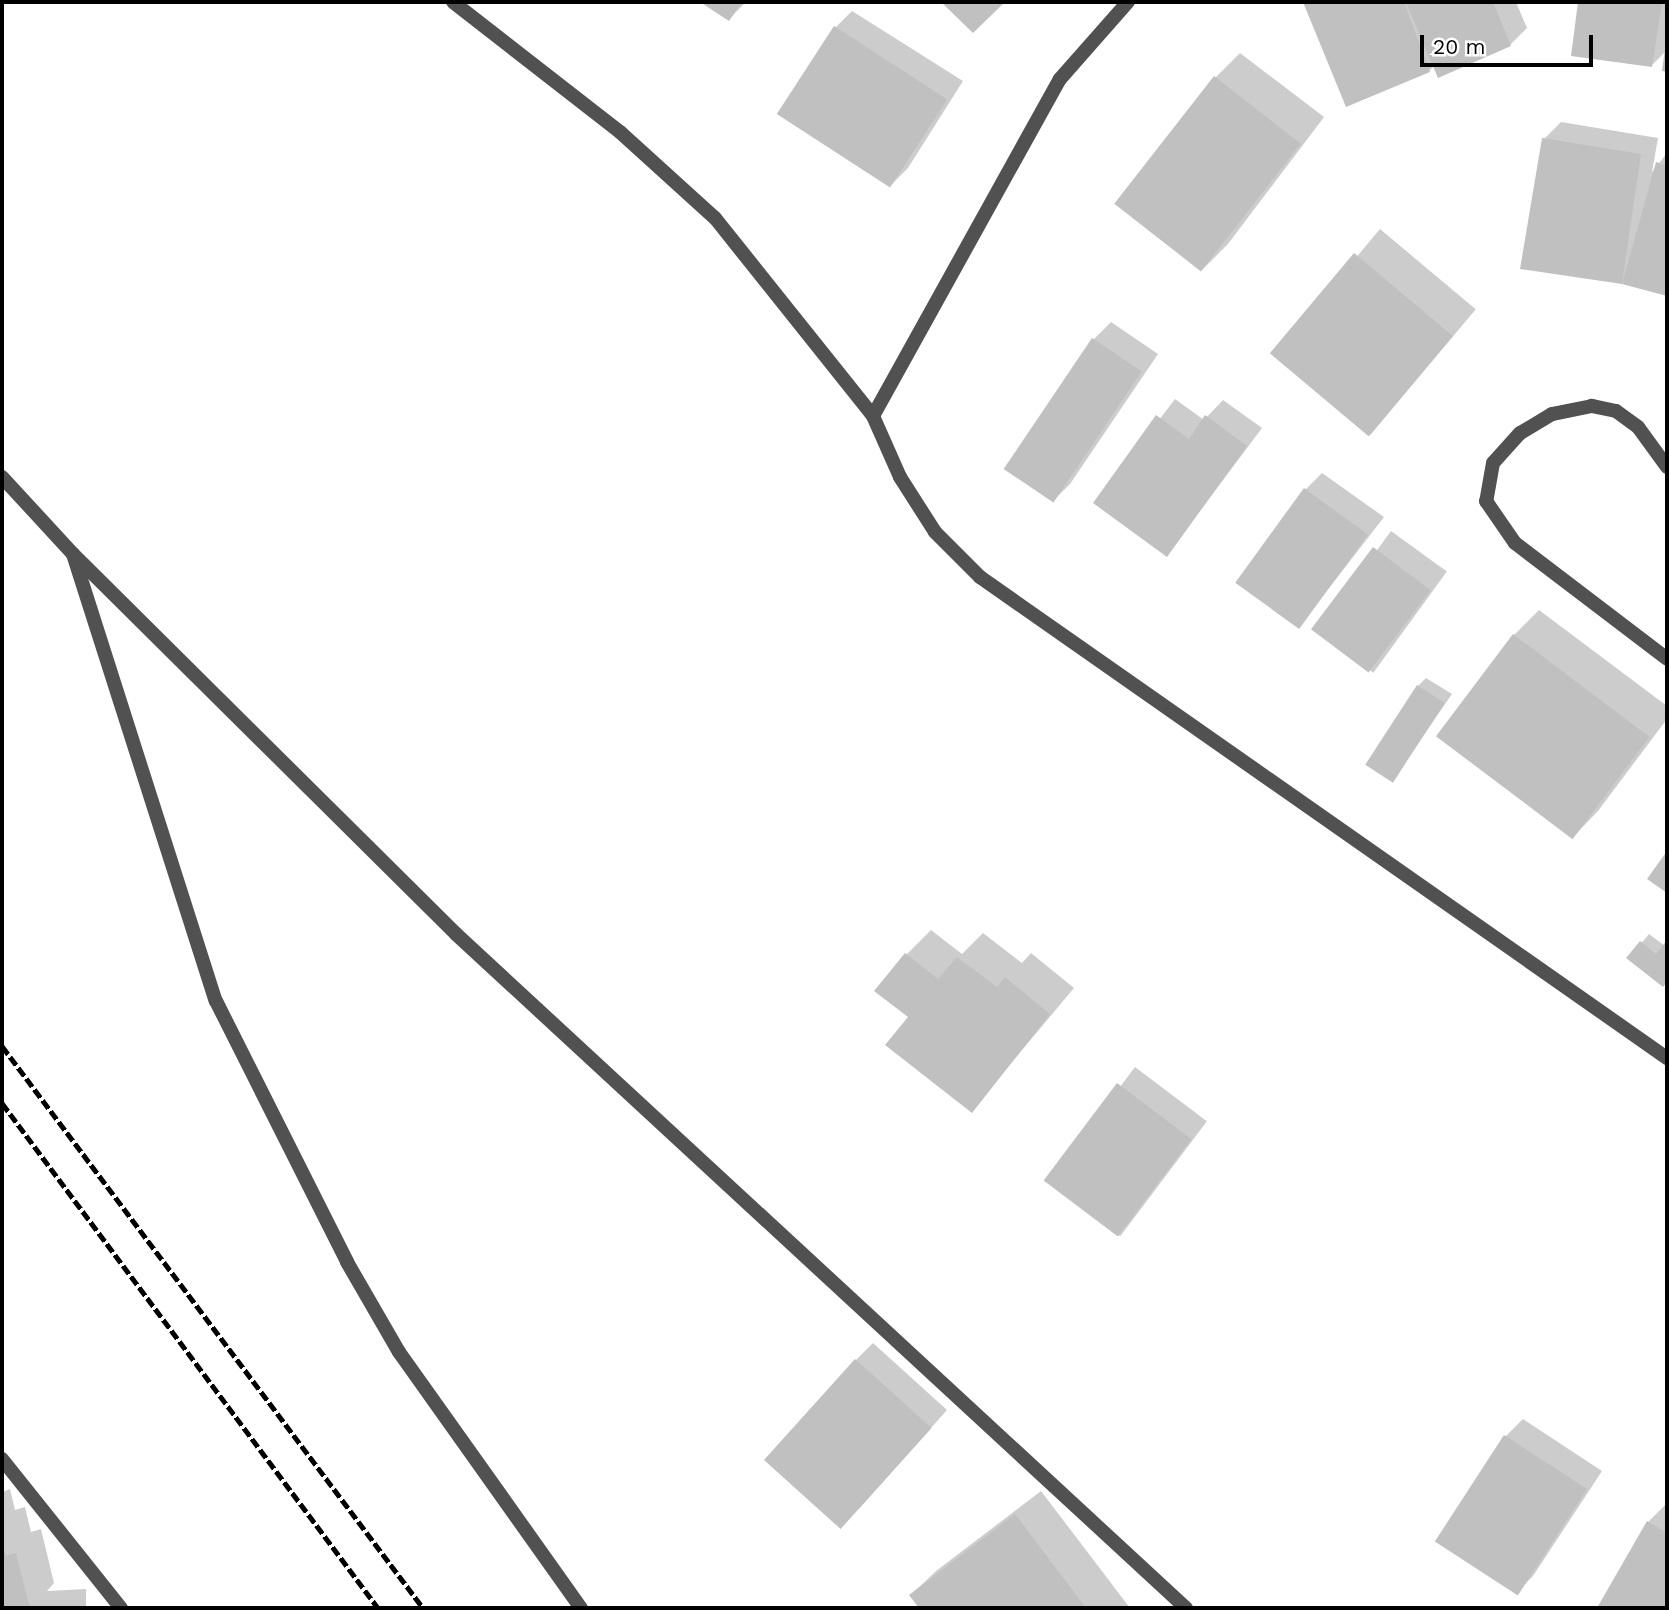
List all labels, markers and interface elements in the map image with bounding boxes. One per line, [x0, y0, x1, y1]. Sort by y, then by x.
scale bar [1424, 21, 1597, 65]
text: 20 m [1433, 34, 1485, 59]

